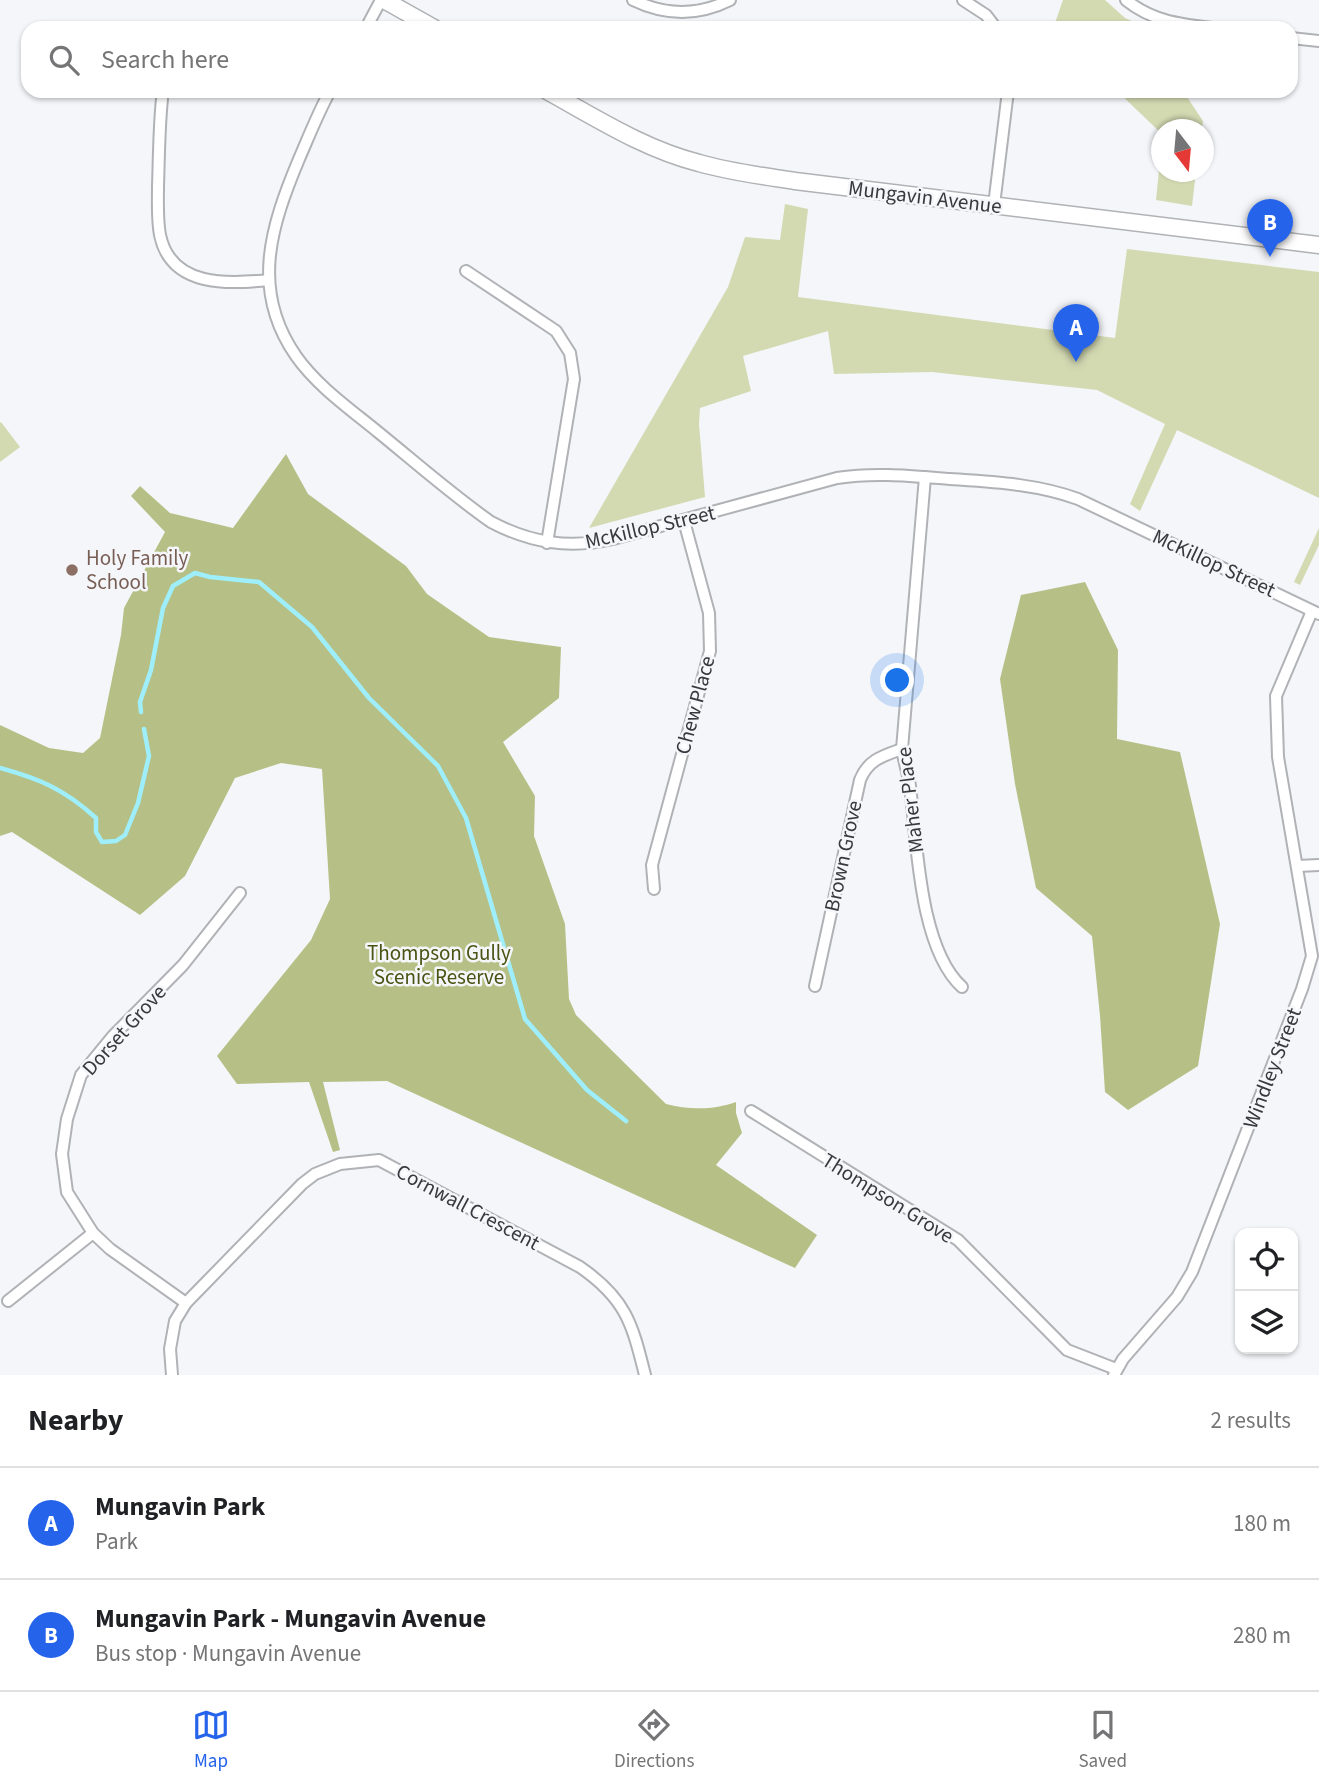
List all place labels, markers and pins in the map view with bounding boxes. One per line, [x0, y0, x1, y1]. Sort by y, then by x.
pin: B [1247, 199, 1293, 257]
pin: A [1053, 304, 1099, 362]
place label: Holy Family School [86, 543, 189, 597]
marker: Holy Family School [64, 562, 80, 578]

